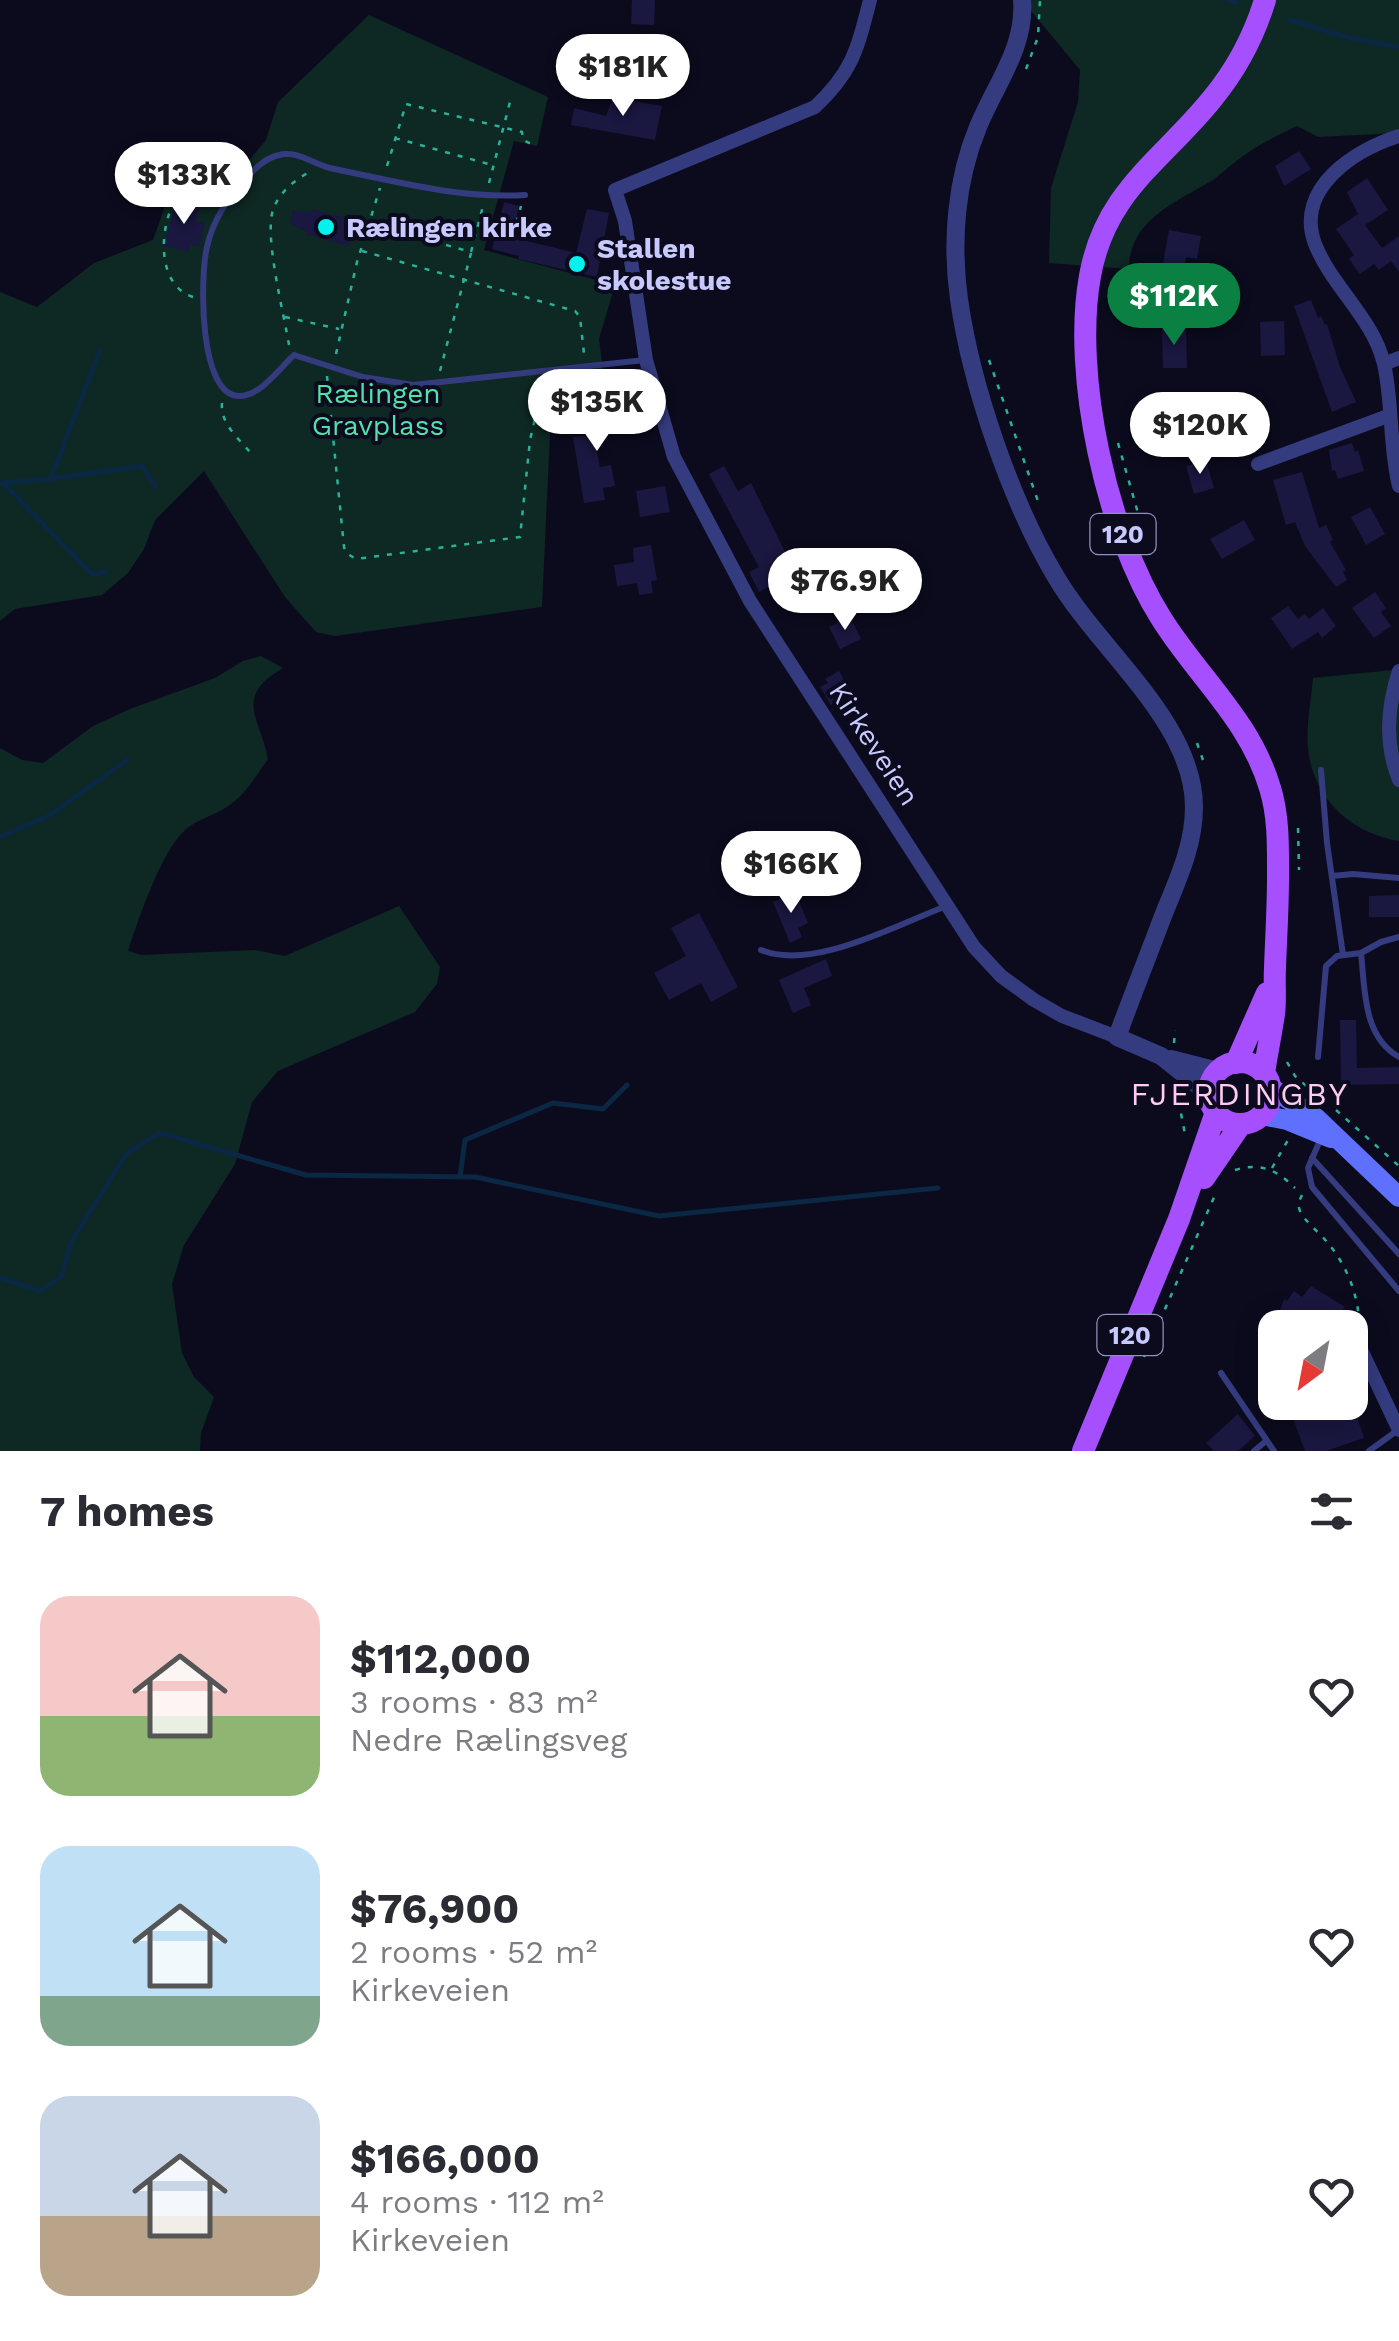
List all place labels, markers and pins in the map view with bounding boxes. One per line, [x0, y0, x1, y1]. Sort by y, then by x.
pin: $181K [553, 34, 693, 119]
pin: $133K [114, 142, 254, 227]
place label: Rælingen kirke [346, 211, 552, 244]
marker: Rælingen kirke [315, 216, 337, 238]
place label: Stallen skolestue [597, 232, 731, 297]
marker: Stallen skolestue [566, 253, 588, 275]
pin: $112K [1104, 263, 1244, 348]
pin: $135K [527, 369, 667, 454]
pin: $120K [1130, 392, 1270, 477]
pin: $76.9K [764, 548, 926, 633]
pin: $166K [721, 831, 861, 916]

